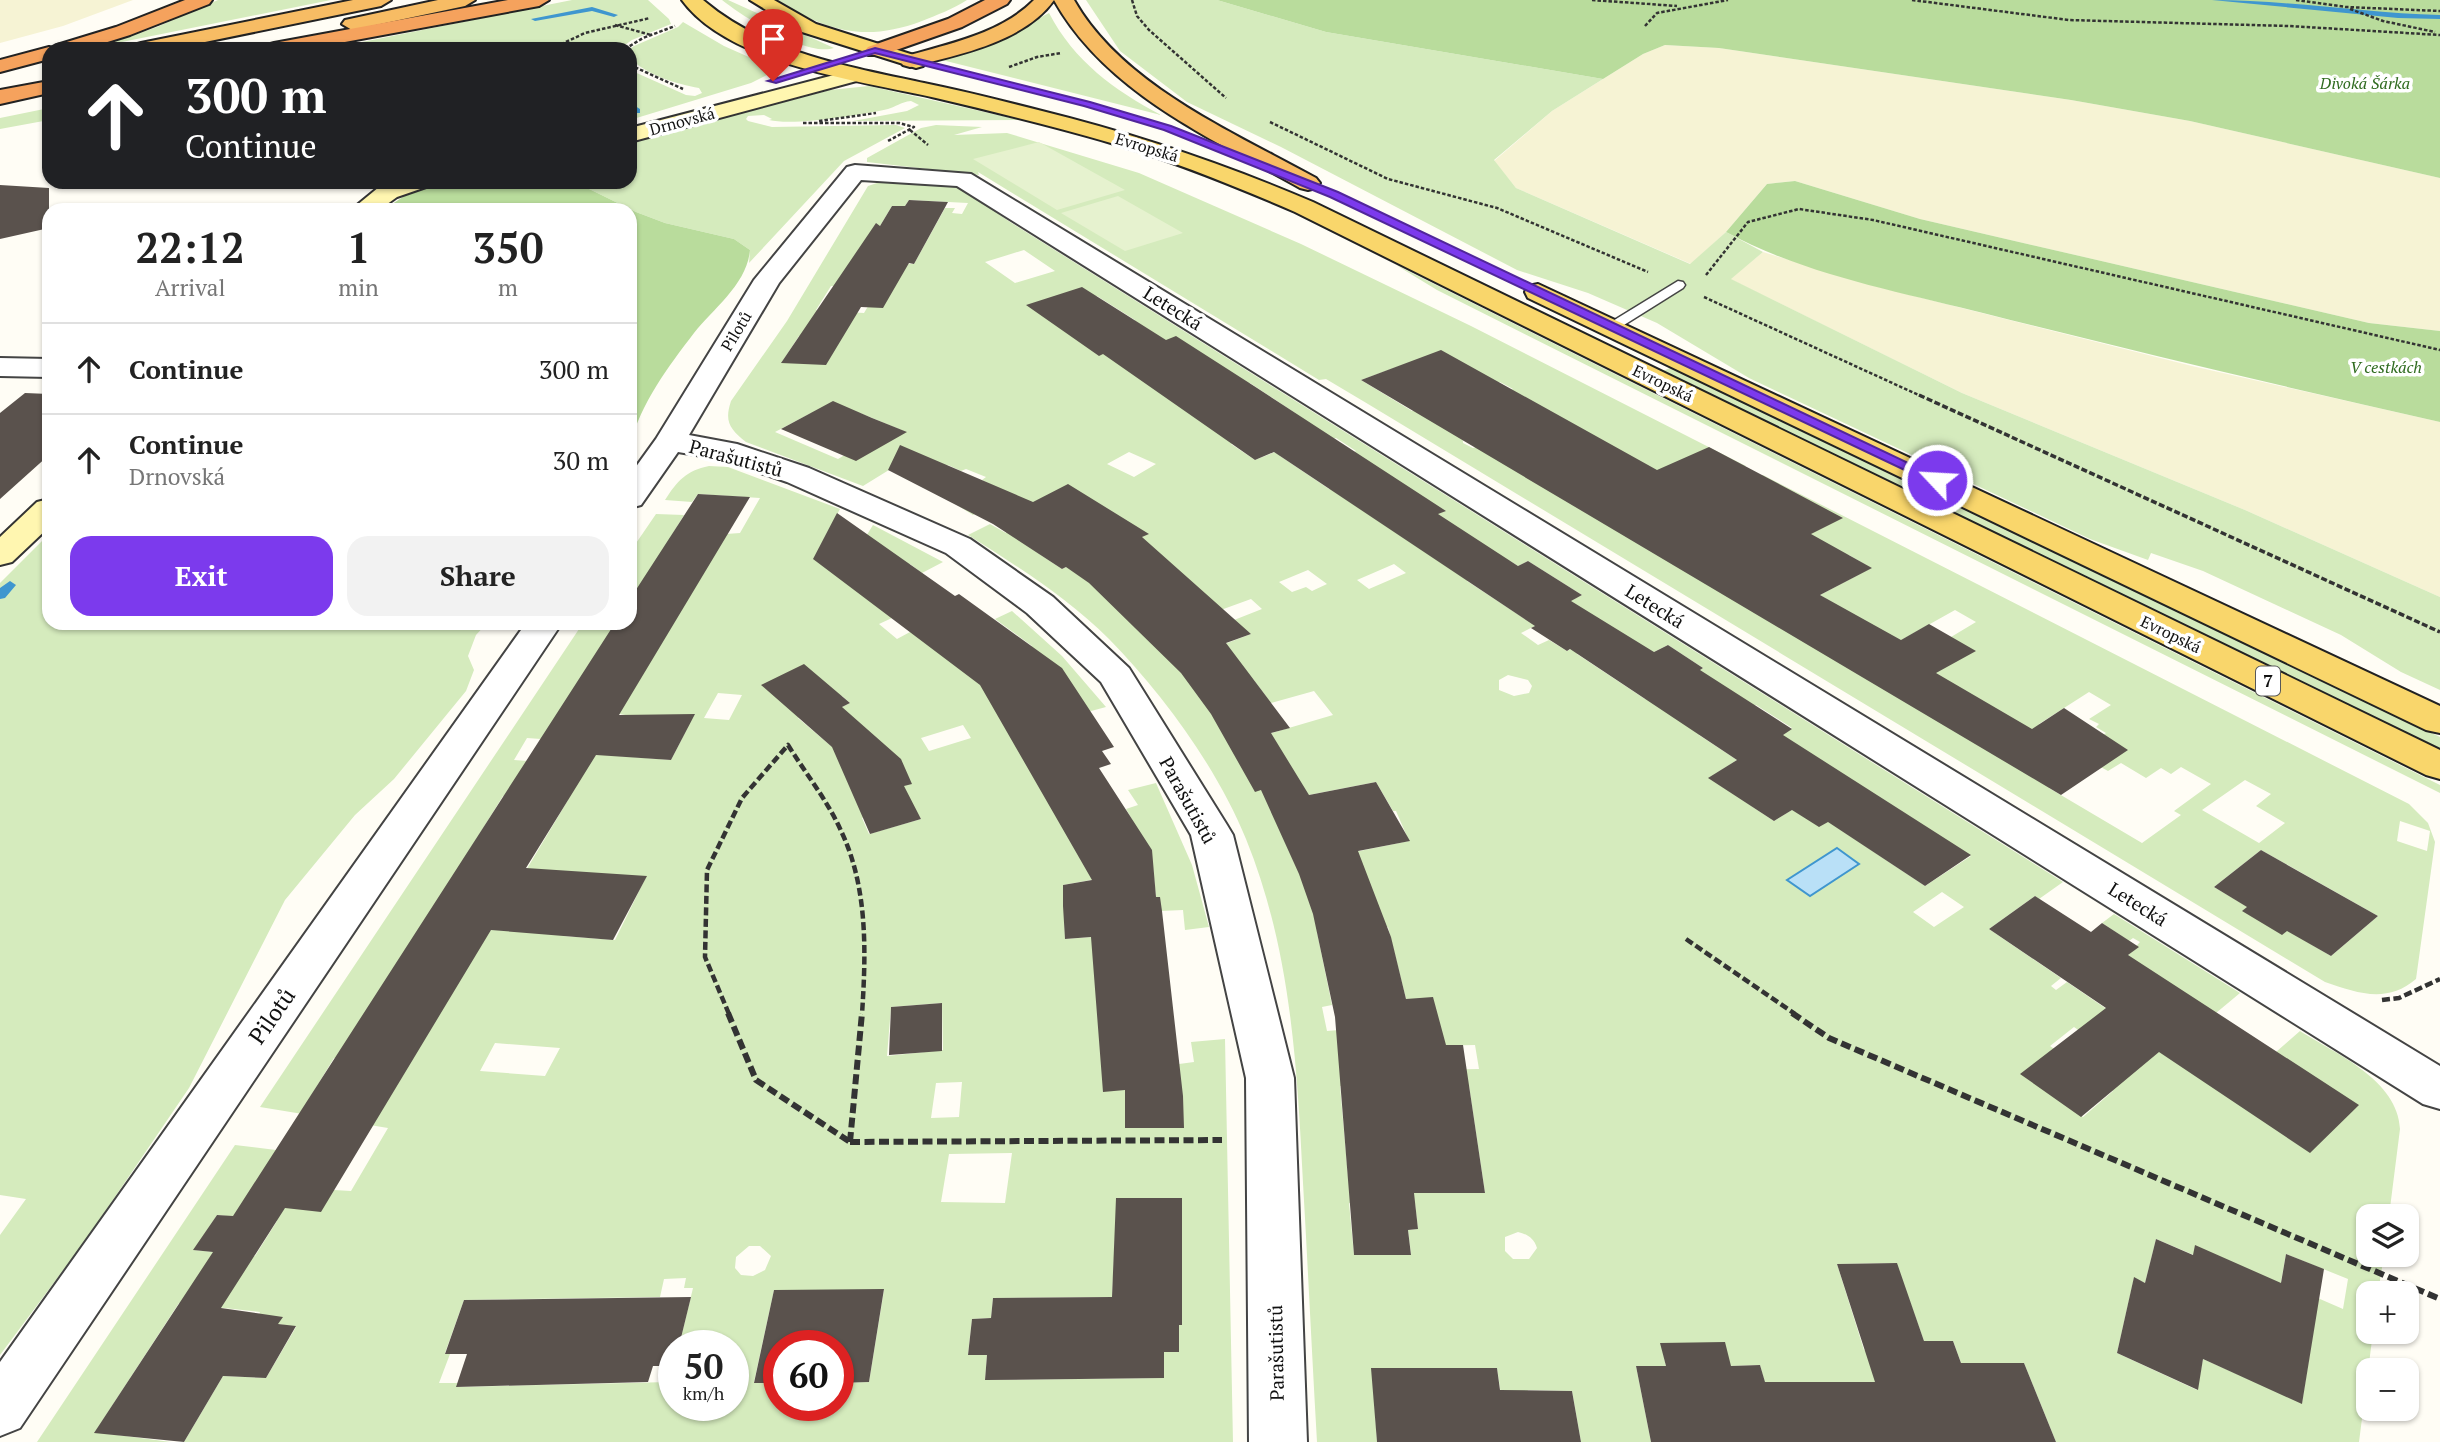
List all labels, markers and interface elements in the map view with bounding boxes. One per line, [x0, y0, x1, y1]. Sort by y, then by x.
pin [743, 9, 803, 81]
icon: arrive [754, 20, 792, 58]
text: 300 m [185, 62, 327, 127]
icon: ahead [70, 70, 161, 161]
park label: Divoká Šárka [2319, 72, 2410, 94]
street label: Drnovská [647, 102, 717, 140]
text: Continue [185, 125, 317, 167]
street label: Evropská [1113, 127, 1181, 167]
text: 22:12 [136, 219, 245, 275]
text: 1 [347, 219, 370, 275]
text: 350 [472, 219, 543, 275]
text: Arrival [155, 272, 225, 303]
text: min [338, 272, 379, 303]
text: m [498, 272, 518, 303]
street label: Letecká [1139, 280, 1208, 336]
street label: Pilotů [716, 307, 756, 355]
icon: ahead [70, 350, 108, 388]
text: Continue [129, 352, 243, 386]
text: 300 m [539, 352, 609, 386]
park label: V cestkách [2350, 356, 2422, 378]
street label: Evropská [1629, 359, 1697, 407]
text: Continue [129, 427, 243, 461]
street label: Parašutistů [687, 433, 786, 482]
icon: ahead [70, 441, 108, 479]
text: 30 m [553, 443, 609, 477]
position arrow [1900, 443, 1974, 517]
text: Drnovská [129, 461, 225, 492]
button: Exit [70, 536, 333, 616]
button: Share [347, 536, 609, 616]
street label: Letecká [1621, 578, 1690, 634]
street label: Evropská [2137, 610, 2205, 658]
road number: 7 [2256, 666, 2280, 696]
street label: Parašutistů [1154, 752, 1223, 848]
street label: Letecká [2104, 876, 2173, 932]
street label: Pilotů [241, 982, 302, 1050]
map controls [2356, 1204, 2419, 1421]
button: layers [2356, 1204, 2419, 1267]
button: + [2356, 1281, 2419, 1344]
street label: Parašutistů [1262, 1305, 1289, 1401]
speed limit sign: 60 [763, 1330, 854, 1421]
text: 50 [684, 1343, 723, 1389]
button: − [2356, 1358, 2419, 1421]
text: km/h [683, 1381, 724, 1405]

